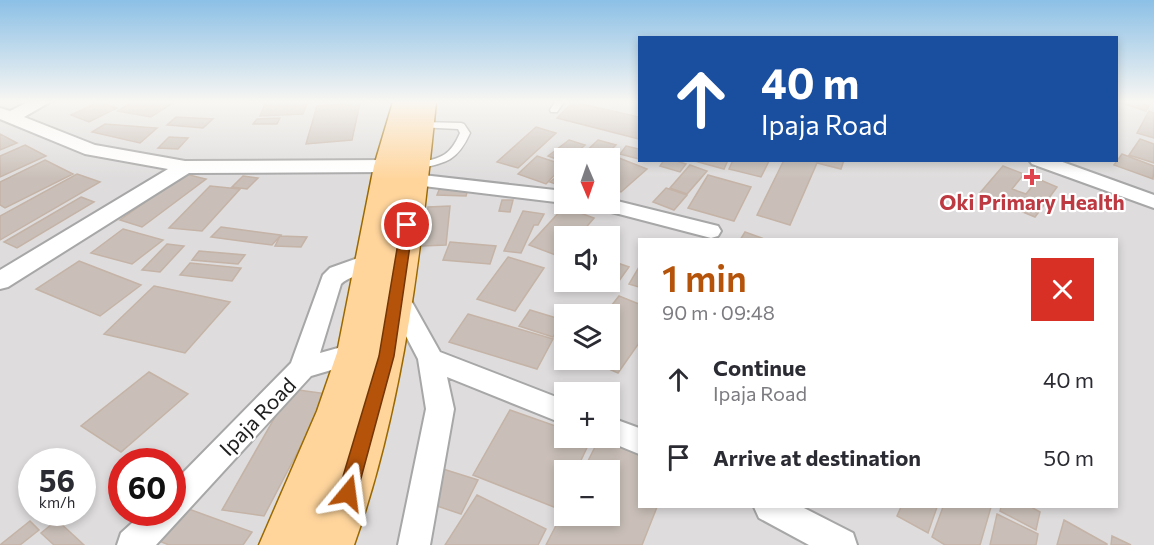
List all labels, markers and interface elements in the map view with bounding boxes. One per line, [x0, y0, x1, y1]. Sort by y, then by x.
text: 40 m [761, 56, 859, 108]
icon: ahead [662, 60, 740, 138]
text: Ipaja Road [761, 108, 888, 141]
north arrow [554, 148, 620, 214]
map controls [554, 148, 620, 526]
marker: Oki Primary Health [1023, 168, 1041, 186]
place label: Oki Primary Health [939, 189, 1125, 214]
pin [381, 199, 432, 250]
icon: arrive [390, 208, 423, 241]
button: sound [554, 226, 620, 292]
text: 1 min [662, 255, 747, 299]
button: close [1031, 258, 1094, 321]
text: 90 m · 09:48 [662, 300, 775, 324]
button: layers [554, 304, 620, 370]
text: Continue [713, 354, 806, 381]
icon: ahead [662, 363, 695, 396]
text: 40 m [1043, 366, 1094, 393]
street label: Ipaja Road [214, 372, 300, 460]
text: Ipaja Road [713, 381, 807, 405]
button: + [554, 382, 620, 448]
icon: arrive [662, 441, 695, 474]
text: Arrive at destination [713, 444, 921, 471]
text: 50 m [1044, 444, 1094, 471]
speed limit sign: 60 [108, 448, 186, 526]
button: − [554, 460, 620, 526]
text: 56 [39, 461, 75, 498]
position arrow [316, 461, 380, 525]
text: km/h [39, 493, 75, 511]

